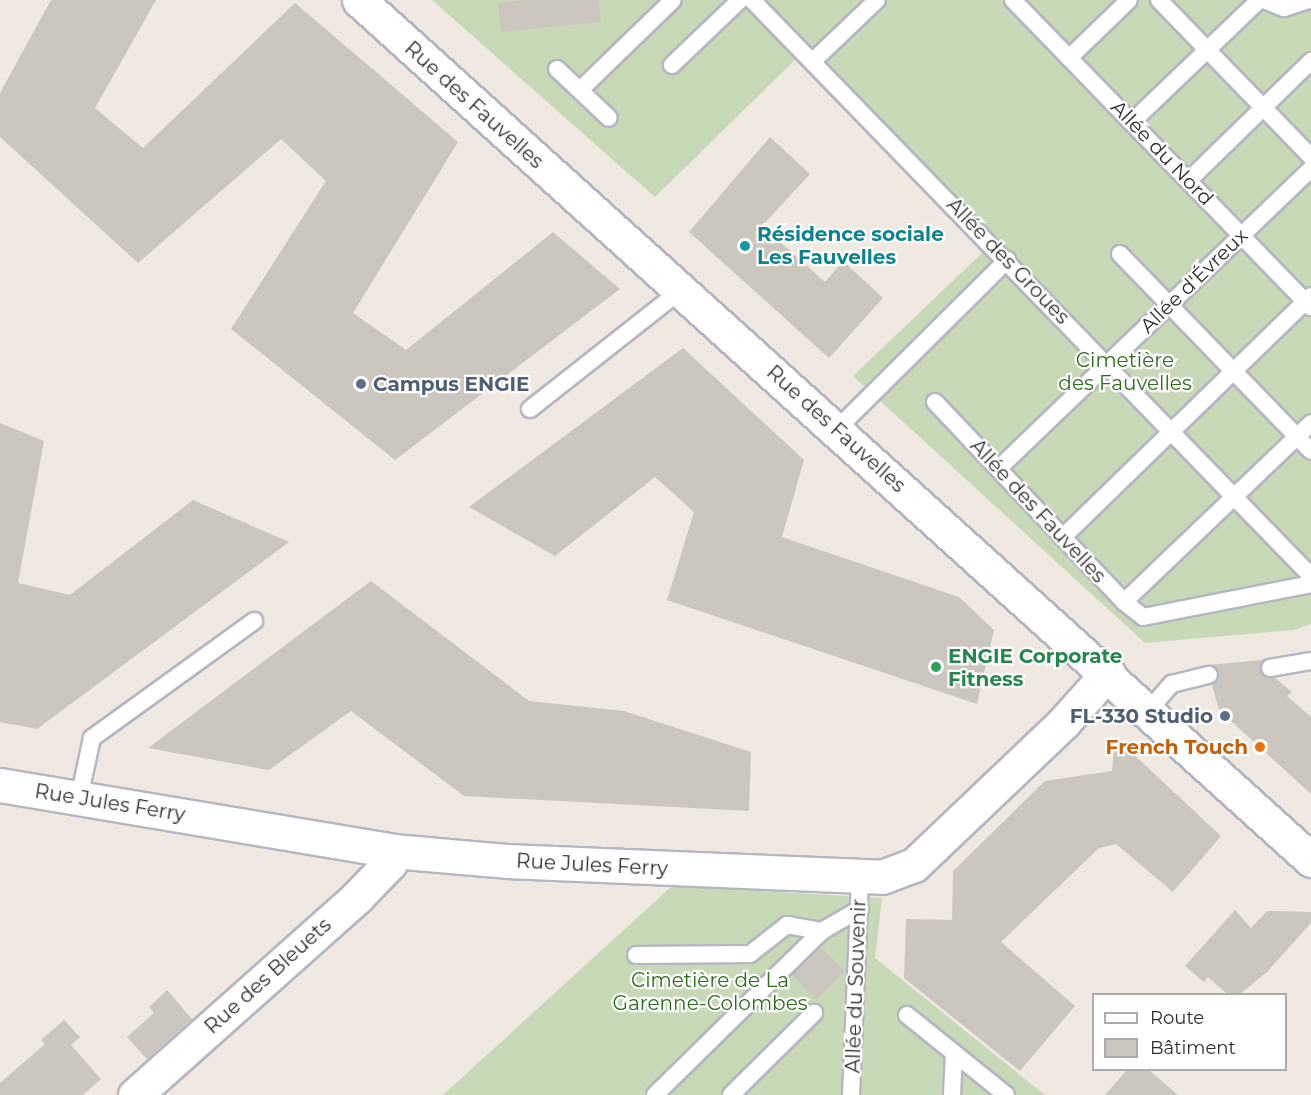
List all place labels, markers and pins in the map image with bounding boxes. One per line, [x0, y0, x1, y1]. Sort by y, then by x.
place label: Résidence sociale Les Fauvelles [757, 222, 944, 269]
marker: Résidence sociale Les Fauvelles [738, 239, 752, 253]
place label: Campus ENGIE [373, 372, 530, 396]
marker: Campus ENGIE [354, 377, 368, 391]
place label: ENGIE Corporate Fitness [948, 644, 1122, 691]
marker: ENGIE Corporate Fitness [929, 660, 943, 674]
place label: FL-330 Studio [1070, 704, 1213, 728]
marker: FL-330 Studio [1218, 709, 1232, 723]
place label: French Touch [1106, 735, 1248, 759]
marker: French Touch [1253, 740, 1267, 754]

